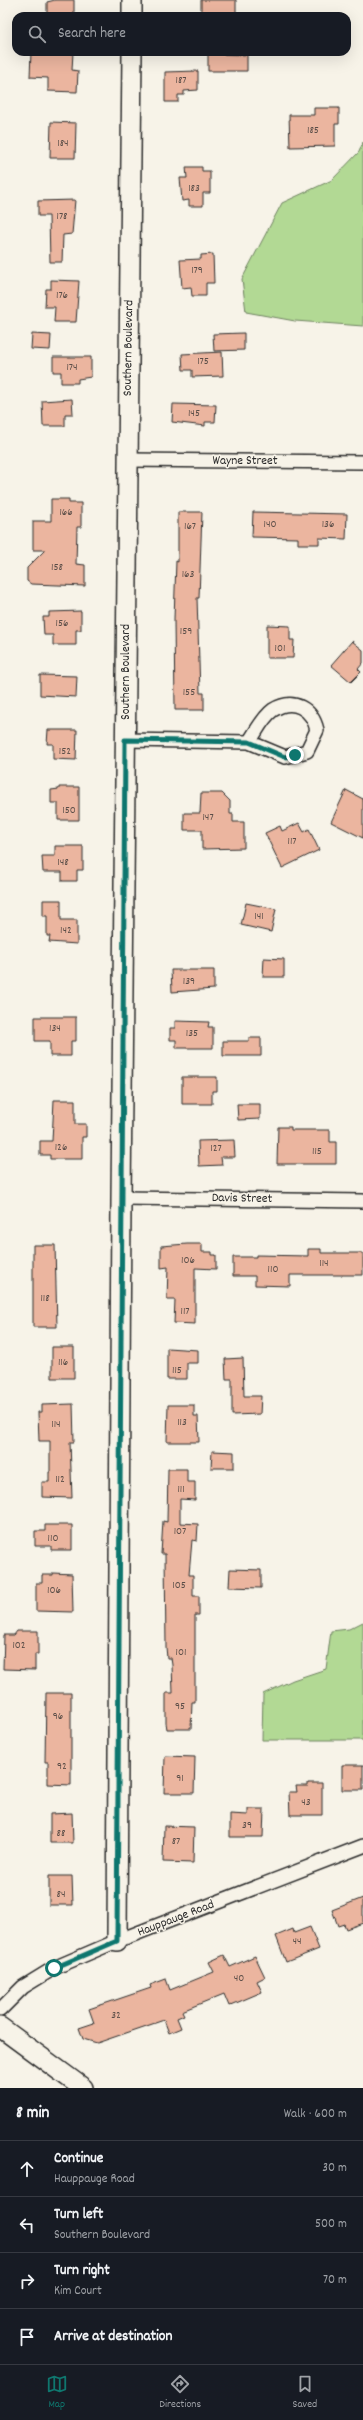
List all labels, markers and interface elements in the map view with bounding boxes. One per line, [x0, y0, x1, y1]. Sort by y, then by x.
search box [12, 12, 351, 56]
icon: search [26, 23, 48, 45]
text: Search here [58, 23, 126, 45]
house number: 187 [175, 73, 187, 89]
house number: 185 [307, 123, 319, 139]
house number: 184 [57, 136, 69, 152]
house number: 183 [188, 181, 200, 197]
house number: 178 [56, 209, 68, 225]
house number: 179 [191, 263, 203, 279]
house number: 176 [56, 288, 68, 304]
street label: Southern Boulevard [119, 300, 139, 396]
house number: 175 [197, 354, 209, 370]
house number: 174 [66, 360, 78, 376]
house number: 145 [188, 406, 200, 422]
street label: Wayne Street [212, 452, 278, 471]
house number: 166 [59, 505, 73, 521]
house number: 140 [264, 517, 276, 533]
house number: 136 [322, 517, 334, 533]
house number: 167 [184, 519, 196, 535]
house number: 158 [51, 560, 63, 576]
house number: 163 [182, 567, 194, 583]
house number: 156 [56, 616, 68, 632]
street label: Southern Boulevard [117, 624, 136, 720]
house number: 159 [180, 624, 192, 640]
house number: 101 [275, 641, 285, 657]
house number: 155 [183, 685, 195, 701]
house number: 152 [59, 744, 71, 760]
route end [286, 746, 304, 764]
house number: 150 [62, 803, 76, 819]
house number: 147 [202, 810, 214, 826]
house number: 117 [287, 834, 297, 850]
house number: 148 [57, 855, 69, 871]
house number: 141 [254, 909, 264, 925]
house number: 142 [60, 923, 72, 939]
house number: 139 [183, 974, 195, 990]
house number: 134 [49, 1021, 61, 1037]
house number: 135 [186, 1026, 198, 1042]
house number: 126 [55, 1140, 67, 1156]
house number: 127 [210, 1141, 222, 1157]
house number: 115 [312, 1144, 322, 1160]
street label: Davis Street [212, 1189, 273, 1209]
house number: 106 [181, 1253, 195, 1269]
house number: 114 [319, 1256, 329, 1272]
house number: 110 [268, 1262, 278, 1278]
house number: 118 [40, 1291, 50, 1307]
house number: 117 [180, 1304, 190, 1320]
house number: 116 [58, 1355, 68, 1371]
house number: 115 [172, 1363, 182, 1379]
house number: 113 [177, 1415, 187, 1431]
house number: 114 [51, 1417, 61, 1433]
house number: 112 [55, 1472, 65, 1488]
house number: 111 [177, 1482, 185, 1498]
house number: 107 [174, 1524, 186, 1540]
house number: 110 [48, 1531, 58, 1547]
house number: 105 [172, 1578, 186, 1594]
house number: 106 [47, 1583, 61, 1599]
house number: 102 [12, 1638, 26, 1654]
house number: 101 [176, 1645, 186, 1661]
house number: 95 [175, 1699, 185, 1715]
house number: 96 [53, 1709, 63, 1725]
house number: 92 [57, 1759, 67, 1775]
house number: 91 [176, 1771, 184, 1787]
house number: 43 [301, 1795, 311, 1811]
house number: 39 [242, 1818, 252, 1834]
house number: 88 [57, 1826, 65, 1842]
house number: 87 [172, 1834, 180, 1850]
house number: 84 [57, 1887, 65, 1903]
street label: Hauppauge Road [135, 1896, 217, 1942]
house number: 44 [292, 1934, 302, 1950]
route start [45, 1959, 63, 1977]
house number: 40 [234, 1971, 244, 1987]
house number: 32 [111, 2008, 121, 2024]
text: 8 min [16, 2102, 49, 2126]
text: Walk · 600 m [284, 2105, 347, 2124]
text: Continue [54, 2148, 103, 2170]
icon: ahead [16, 2158, 38, 2180]
text: 30 m [322, 2159, 347, 2178]
text: Hauppauge Road [54, 2170, 135, 2189]
text: Turn left [54, 2204, 103, 2226]
icon: left [16, 2214, 38, 2236]
text: 500 m [315, 2215, 347, 2234]
text: Southern Boulevard [54, 2226, 150, 2245]
text: Turn right [54, 2260, 110, 2282]
icon: right [16, 2270, 38, 2292]
text: 70 m [323, 2271, 347, 2290]
text: Kim Court [54, 2282, 102, 2301]
icon: arrive [16, 2326, 38, 2348]
text: Arrive at destination [54, 2326, 172, 2348]
tab: Map [46, 2373, 68, 2413]
tab: Directions [159, 2373, 201, 2413]
tab: Saved [293, 2373, 317, 2413]

